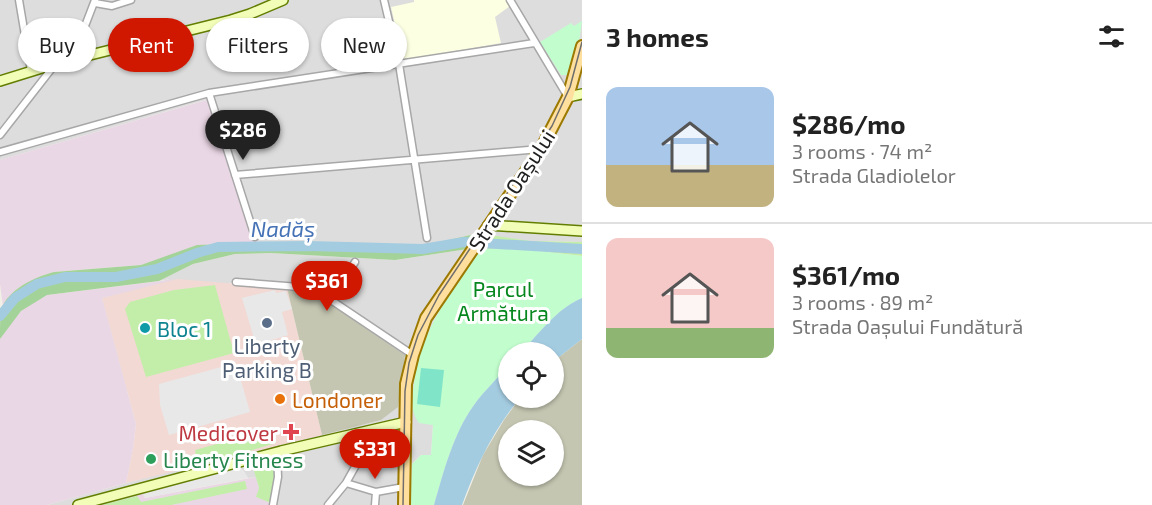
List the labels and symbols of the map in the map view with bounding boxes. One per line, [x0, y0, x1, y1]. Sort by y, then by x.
pin: $286 [207, 110, 279, 161]
street label: Strada Oașului [463, 125, 561, 256]
water label: Nadăș [251, 215, 315, 243]
pin: $361 [291, 261, 363, 312]
park label: Parcul Armătura [457, 276, 549, 325]
place label: Bloc 1 [157, 316, 212, 341]
marker: Liberty Parking B [260, 316, 274, 330]
marker: Bloc 1 [138, 321, 152, 335]
place label: Liberty Parking B [222, 333, 312, 382]
place label: Londoner [292, 387, 383, 412]
marker: Londoner [273, 392, 287, 406]
place label: Medicover [178, 420, 279, 445]
marker: Medicover [282, 423, 300, 441]
pin: $331 [339, 429, 411, 480]
place label: Liberty Fitness [163, 447, 303, 472]
marker: Liberty Fitness [144, 452, 158, 466]

